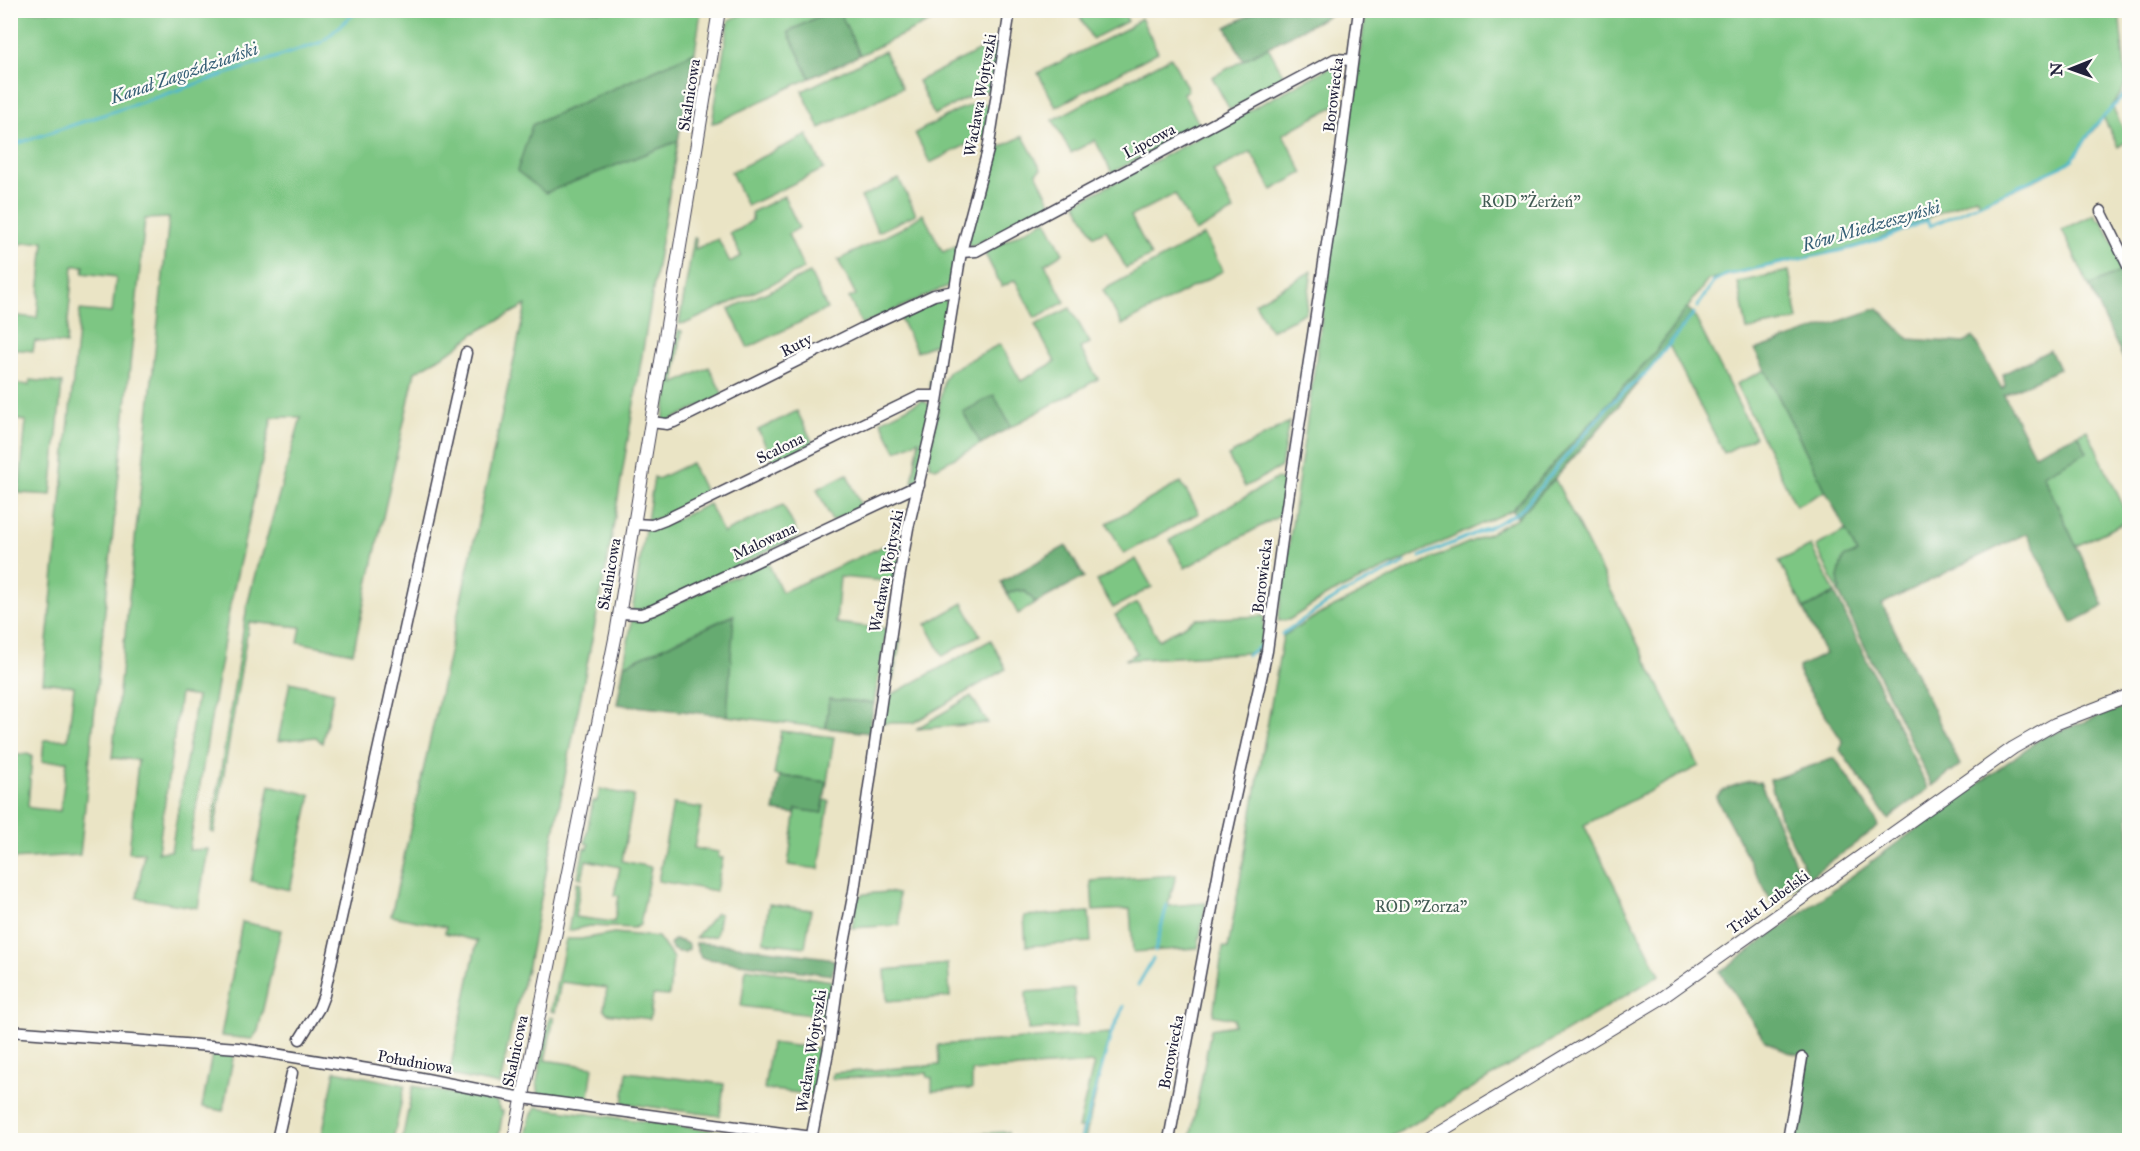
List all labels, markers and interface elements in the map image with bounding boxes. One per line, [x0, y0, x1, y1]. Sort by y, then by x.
street label: Wacława Wojtyszki [960, 32, 1000, 158]
water label: Kanał Zagoździański [106, 37, 261, 109]
north arrow [2041, 39, 2101, 99]
street label: Borowiecka [1319, 56, 1347, 133]
street label: Skalnicowa [674, 57, 704, 132]
text: N [2047, 62, 2066, 76]
street label: Lipcowa [1120, 119, 1179, 163]
park label: ROD "Żerżeń" [1481, 191, 1581, 211]
water label: Rów Miedzeszyński [1798, 196, 1943, 257]
street label: Ruty [777, 329, 815, 361]
street label: Scalona [753, 428, 807, 468]
street label: Wacława Wojtyszki [865, 508, 907, 634]
street label: Malowana [729, 518, 799, 564]
street label: Skalnicowa [593, 536, 625, 611]
street label: Borowiecka [1248, 537, 1276, 614]
street label: Trakt Lubelski [1723, 866, 1813, 938]
park label: ROD "Zorza" [1375, 897, 1467, 916]
street label: Wacława Wojtyszki [792, 987, 830, 1114]
street label: Skalnicowa [498, 1013, 532, 1089]
street label: Borowiecka [1155, 1013, 1188, 1091]
street label: Południowa [376, 1046, 454, 1078]

